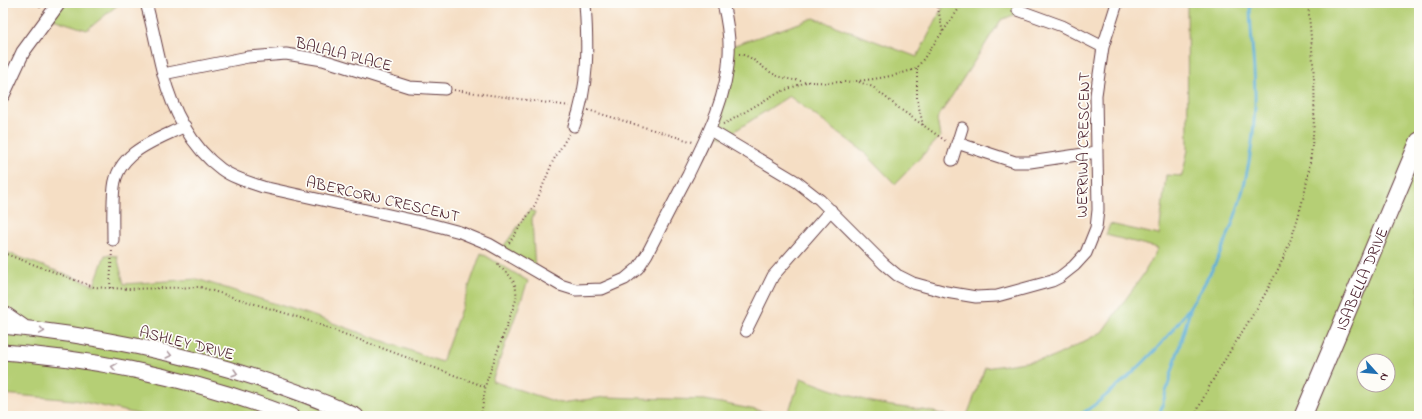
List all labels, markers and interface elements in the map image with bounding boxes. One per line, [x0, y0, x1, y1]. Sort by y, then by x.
street label: BALALA PLACE [292, 31, 394, 79]
street label: WERRIWA CRESCENT [1071, 72, 1097, 218]
street label: ABERCORN CRESCENT [303, 171, 462, 229]
street label: ISABELLA DRIVE [1330, 224, 1395, 335]
street label: ASHLEY DRIVE [137, 321, 236, 367]
one-way arrow [39, 326, 45, 335]
one-way arrow [166, 350, 173, 359]
north arrow [1356, 353, 1396, 393]
one-way arrow [111, 363, 117, 372]
one-way arrow [231, 368, 238, 377]
text: N [1375, 370, 1393, 384]

